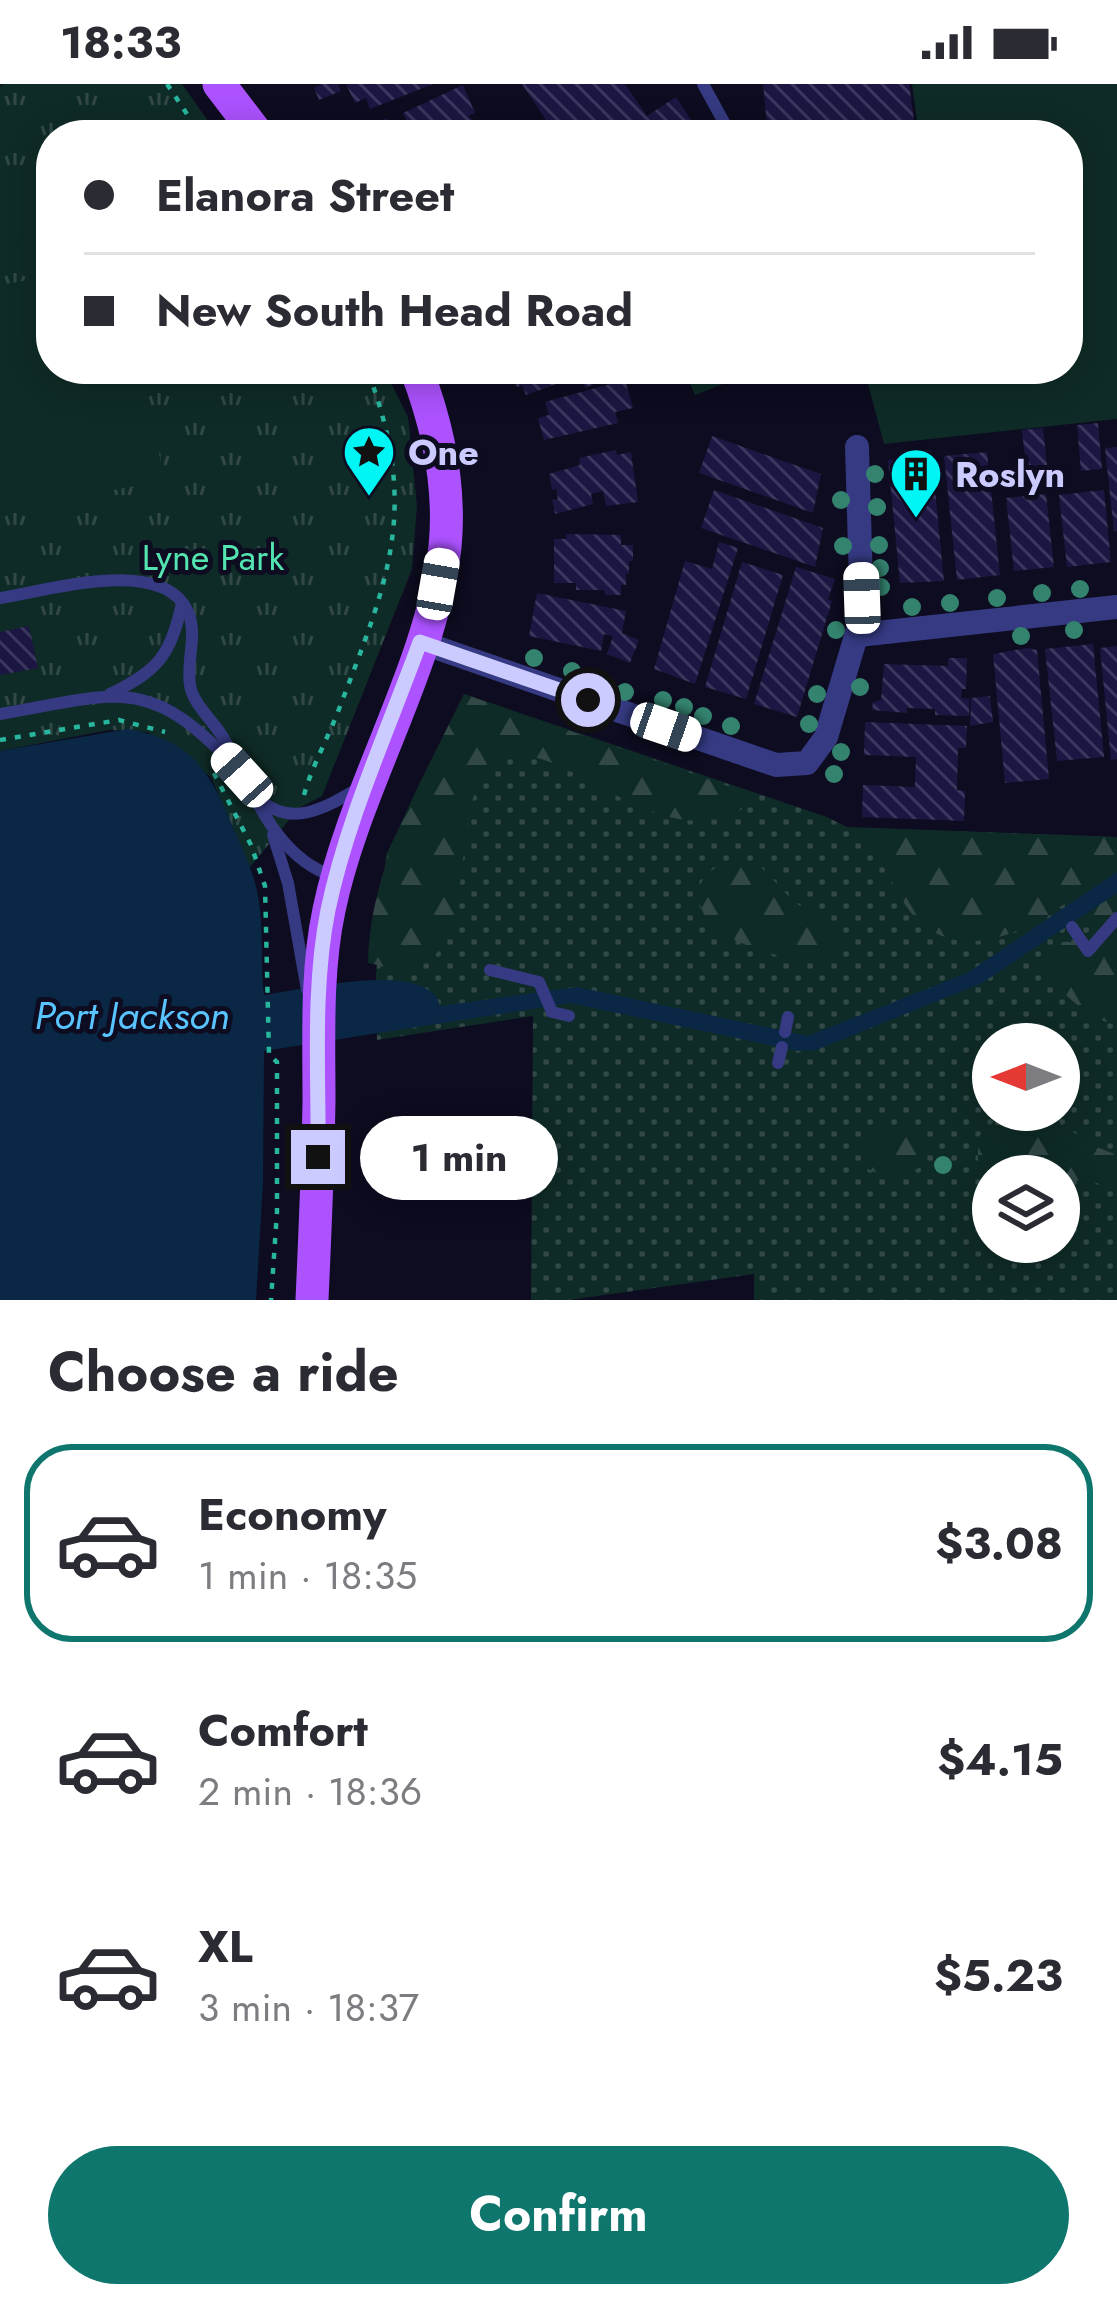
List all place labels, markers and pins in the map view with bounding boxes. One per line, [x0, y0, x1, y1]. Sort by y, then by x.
place icon: One [341, 424, 397, 498]
place label: One [408, 426, 479, 478]
building icon: Roslyn [888, 446, 944, 520]
place label: Roslyn [955, 448, 1065, 500]

